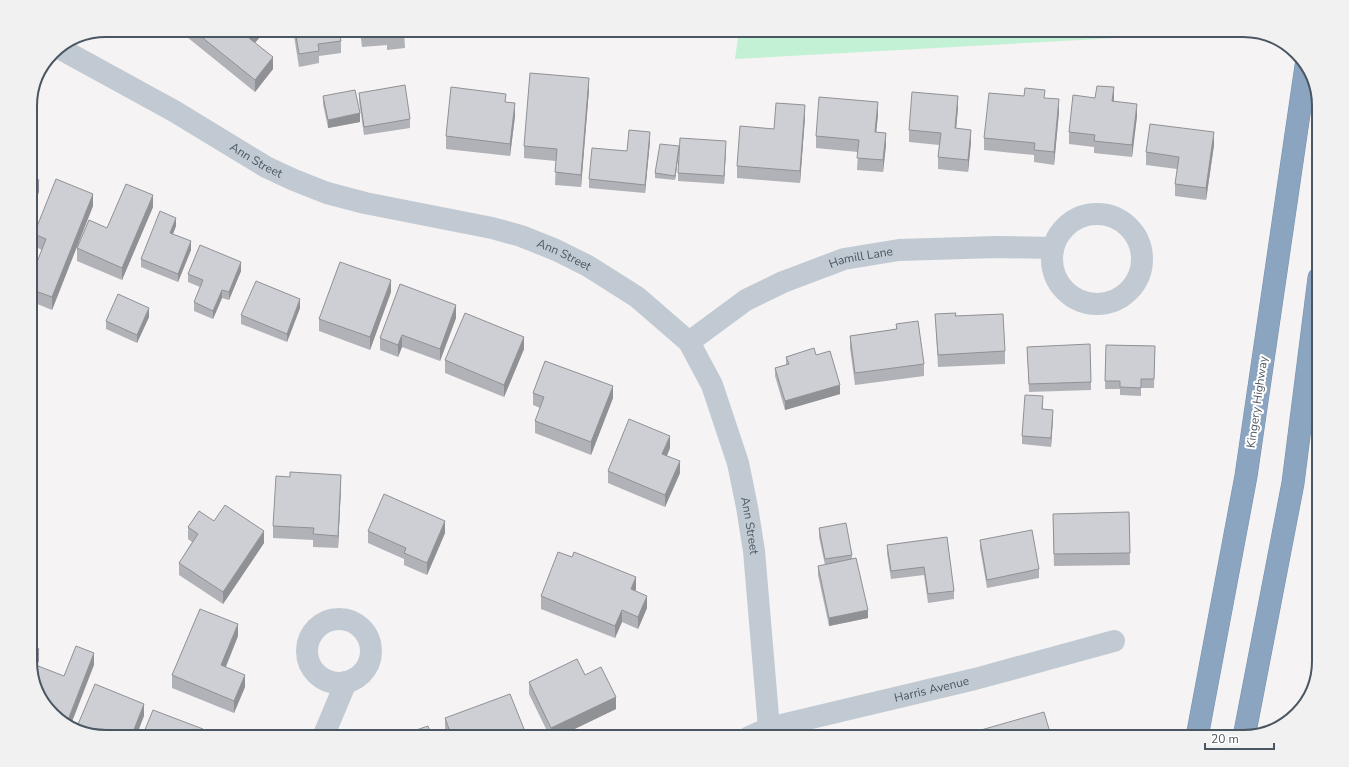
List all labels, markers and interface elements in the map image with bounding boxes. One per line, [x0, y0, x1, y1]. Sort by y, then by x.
street label: Ann Street [227, 139, 286, 182]
street label: Ann Street [535, 235, 595, 275]
street label: Hamill Lane [827, 243, 894, 272]
street label: Kingery Highway [1243, 354, 1271, 449]
street label: Ann Street [737, 495, 762, 556]
street label: Harris Avenue [892, 673, 971, 706]
scale bar [1205, 725, 1274, 751]
text: 20 m [1211, 731, 1239, 747]

